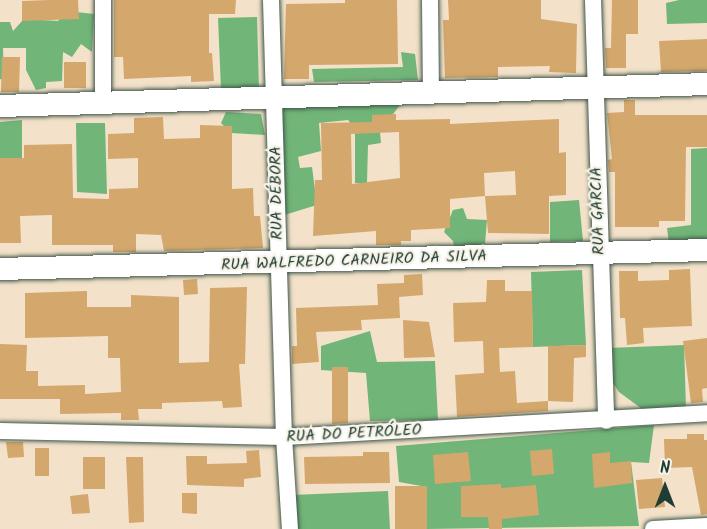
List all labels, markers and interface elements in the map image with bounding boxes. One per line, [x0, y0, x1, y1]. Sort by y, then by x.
street label: RUA DÉBORA [267, 146, 287, 240]
street label: RUA GARCIA [587, 167, 609, 255]
street label: RUA WALFREDO CARNEIRO DA SILVA [221, 247, 487, 275]
street label: RUA DO PETRÓLEO [286, 421, 422, 447]
text: N [660, 456, 670, 481]
north arrow [635, 457, 695, 517]

